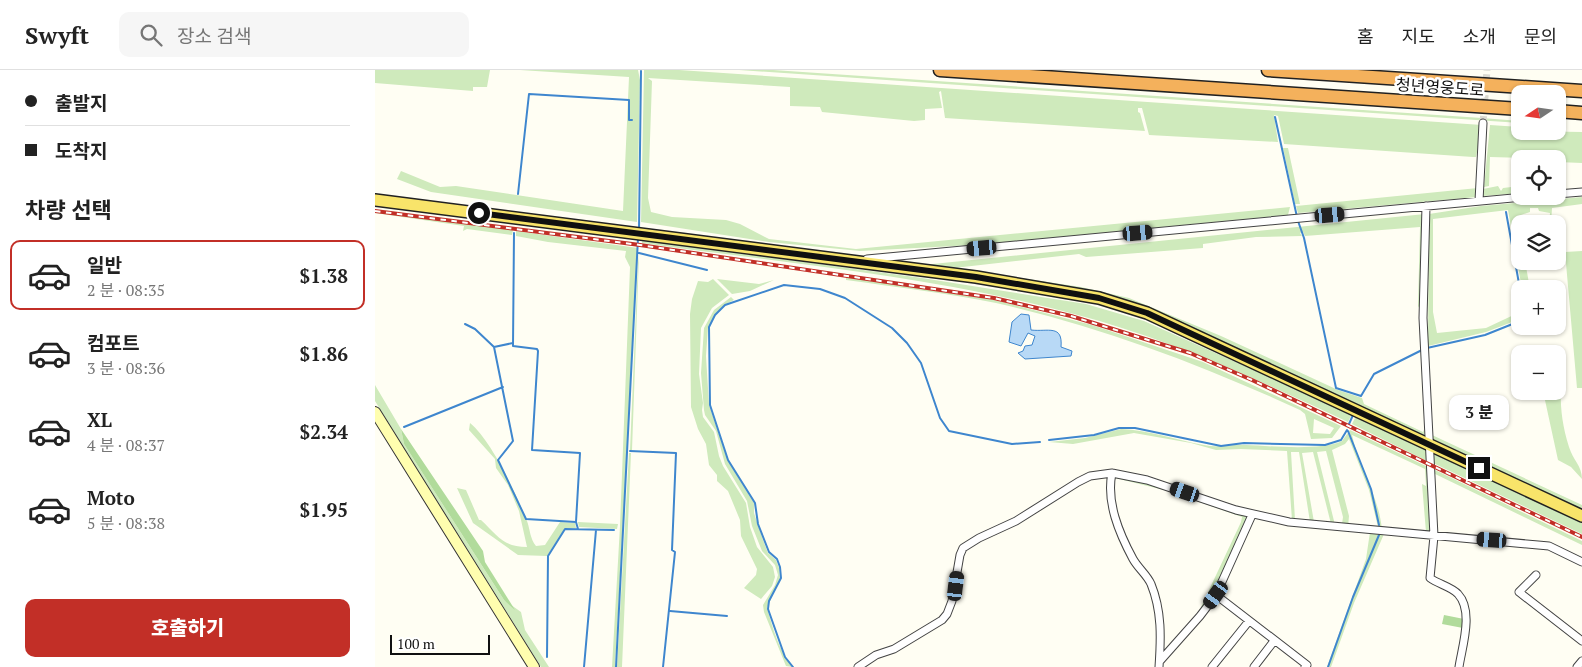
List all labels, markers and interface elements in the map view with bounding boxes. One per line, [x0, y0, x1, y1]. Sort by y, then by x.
search box [119, 12, 469, 57]
text: Swyft [25, 19, 89, 51]
icon: search [137, 21, 165, 49]
text: 장소 검색 [177, 23, 252, 48]
text: 홈 [1357, 24, 1374, 48]
text: 지도 [1402, 24, 1435, 48]
text: 소개 [1463, 24, 1496, 48]
text: 문의 [1524, 24, 1557, 48]
street label: 청년영웅도로 [1395, 73, 1485, 101]
north arrow [1511, 85, 1566, 140]
map controls [1511, 85, 1566, 400]
text: 출발지 [55, 90, 107, 115]
text: 도착지 [55, 138, 107, 163]
button: locate [1511, 150, 1566, 205]
text: 차량 선택 [25, 195, 112, 224]
route start [468, 202, 490, 224]
car [1314, 206, 1345, 224]
button: layers [1511, 215, 1566, 270]
car [1122, 224, 1153, 242]
car [966, 239, 997, 257]
text: 일반 [87, 252, 122, 277]
icon: car [27, 253, 72, 298]
text: $1.38 [299, 263, 348, 288]
text: 2 분 · 08:35 [87, 279, 165, 301]
button: + [1511, 280, 1566, 335]
text: 컴포트 [87, 330, 139, 355]
icon: car [27, 331, 72, 376]
text: $1.86 [299, 341, 348, 366]
button: − [1511, 345, 1566, 400]
text: 3 분 · 08:36 [87, 357, 165, 379]
callout: 3 분 [1449, 396, 1509, 430]
text: 3 분 [1465, 401, 1493, 423]
text: XL [87, 407, 112, 432]
icon: car [27, 409, 72, 454]
text: $2.34 [299, 419, 348, 444]
text: 4 분 · 08:37 [87, 434, 165, 456]
route end [1468, 457, 1490, 479]
car [1168, 480, 1201, 504]
text: Moto [87, 485, 135, 510]
icon: car [27, 487, 72, 532]
text: $1.95 [299, 497, 348, 522]
text: 5 분 · 08:38 [87, 512, 165, 534]
car [1476, 531, 1507, 549]
car [946, 570, 965, 602]
car [1201, 578, 1230, 612]
button: 호출하기 [25, 599, 350, 657]
scale bar [390, 632, 490, 655]
text: 100 m [397, 634, 435, 653]

